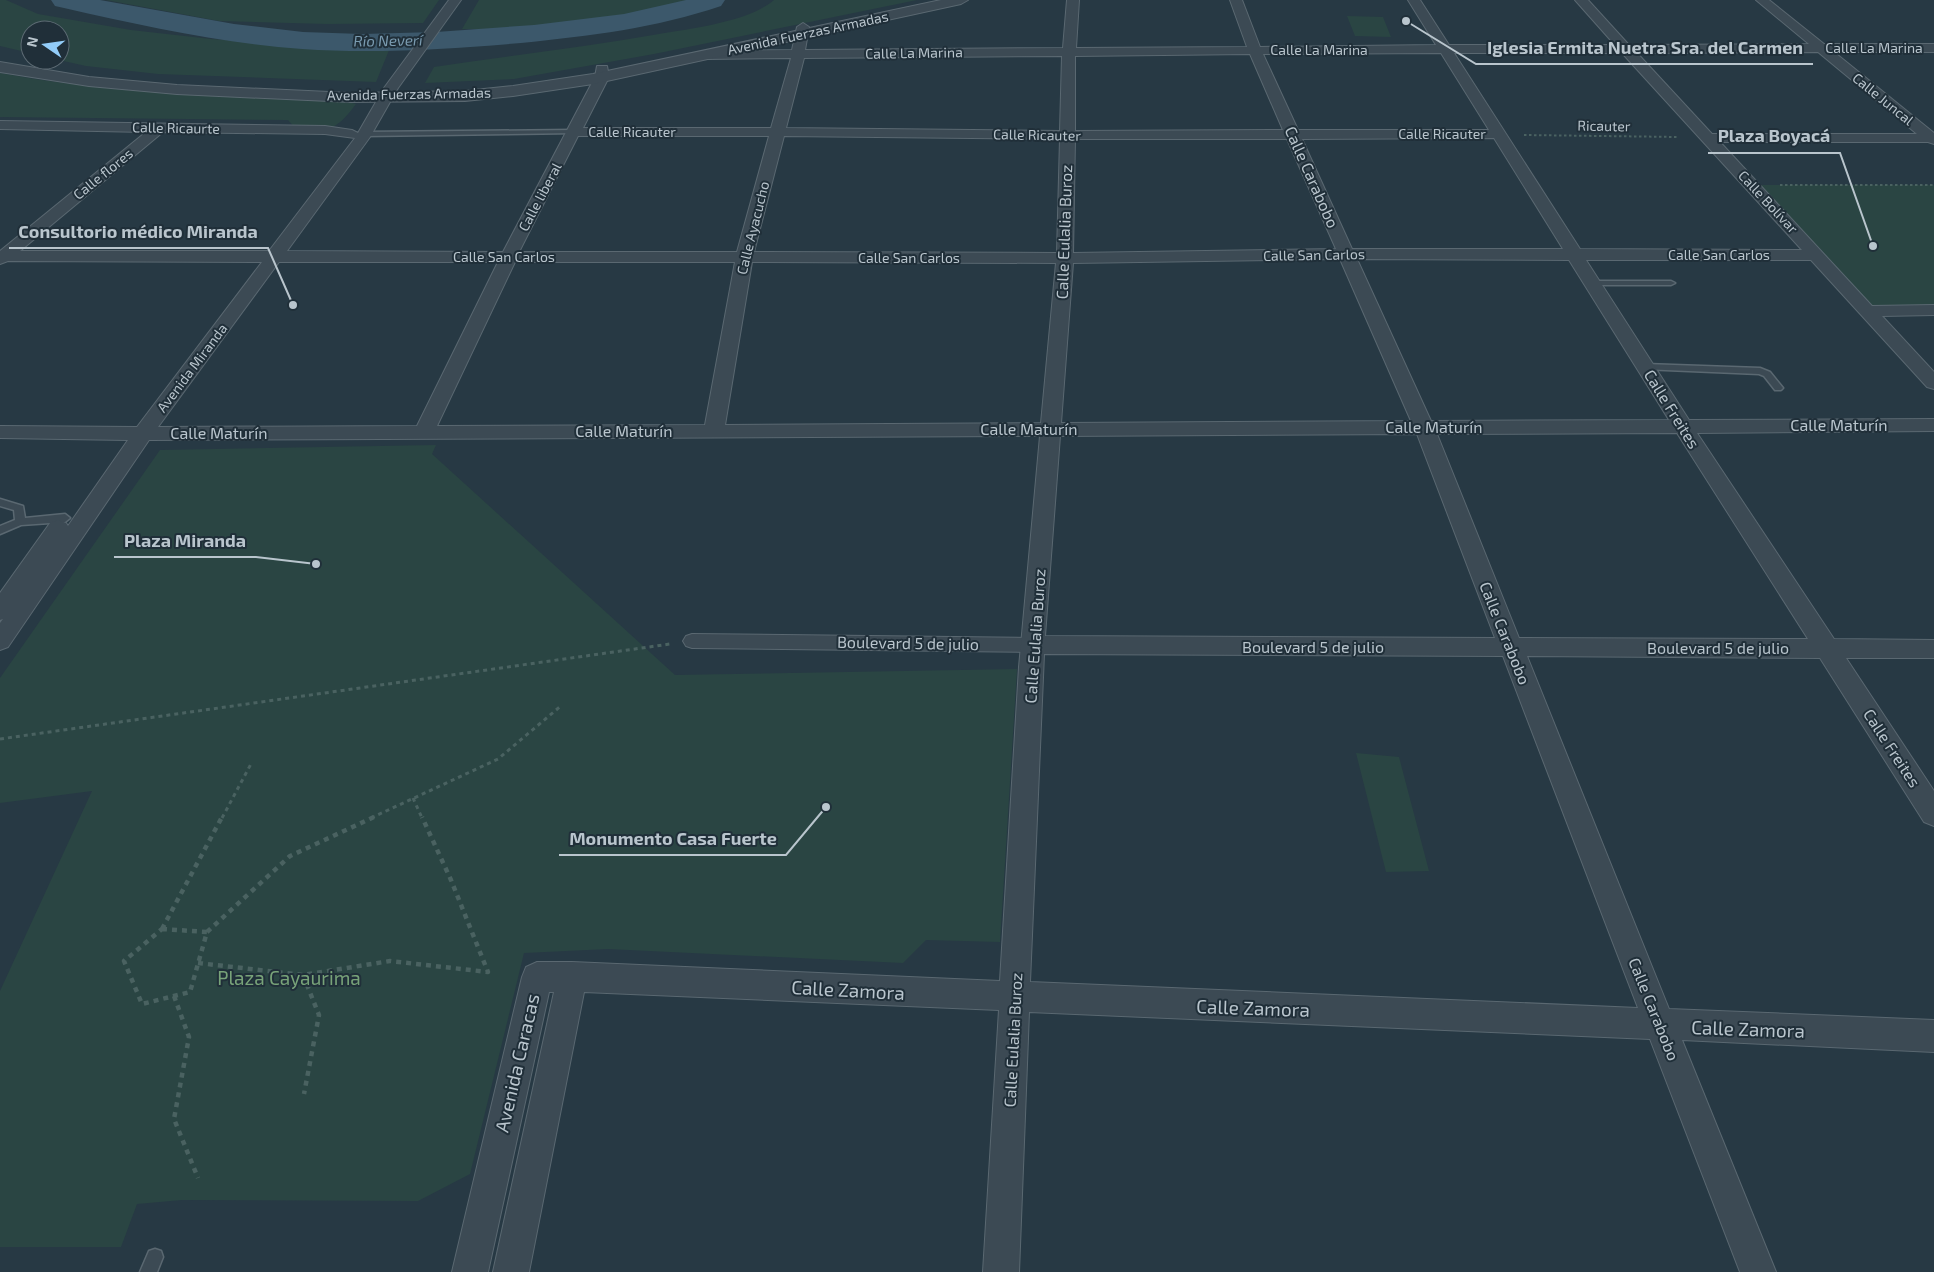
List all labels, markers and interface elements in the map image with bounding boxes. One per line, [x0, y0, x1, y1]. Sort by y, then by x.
street label: Avenida Fuerzas Armadas [726, 7, 890, 58]
north arrow [20, 20, 70, 70]
water label: Río Neverí [353, 30, 424, 50]
callout: Iglesia Ermita Nuetra Sra. del Carmen [1476, 31, 1813, 64]
text: N [22, 35, 41, 49]
text: Iglesia Ermita Nuetra Sra. del Carmen [1487, 36, 1803, 58]
street label: Calle La Marina [1825, 39, 1923, 56]
street label: Calle La Marina [1270, 41, 1368, 58]
street label: Calle La Marina [865, 43, 963, 62]
street label: Calle Juncal [1849, 69, 1918, 129]
street label: Avenida Fuerzas Armadas [327, 84, 491, 103]
street label: Ricauter [1577, 117, 1631, 134]
street label: Calle Ricaurte [132, 118, 220, 137]
callout: Plaza Boyacá [1708, 120, 1840, 153]
street label: Calle Ricauter [588, 123, 676, 140]
street label: Calle Carabobo [1282, 123, 1343, 230]
text: Plaza Boyacá [1718, 124, 1830, 146]
street label: Calle Ricauter [993, 125, 1081, 144]
street label: Calle Ricauter [1398, 125, 1486, 142]
street label: Calle flores [69, 144, 136, 203]
street label: Calle liberal [514, 159, 565, 234]
street label: Calle Eulalia Buroz [1052, 164, 1075, 300]
street label: Calle Bolívar [1735, 167, 1802, 237]
street label: Calle Ayacucho [733, 179, 772, 276]
callout: Consultorio médico Miranda [9, 215, 268, 248]
text: Consultorio médico Miranda [18, 220, 258, 242]
street label: Calle San Carlos [1263, 245, 1365, 264]
street label: Calle San Carlos [1668, 246, 1770, 263]
street label: Calle San Carlos [453, 248, 555, 265]
street label: Calle San Carlos [858, 249, 960, 266]
street label: Avenida Miranda [153, 320, 230, 415]
street label: Calle Freites [1641, 366, 1704, 452]
street label: Calle Maturín [1790, 415, 1888, 434]
street label: Calle Maturín [1385, 417, 1483, 436]
street label: Calle Maturín [980, 419, 1078, 438]
street label: Calle Maturín [575, 421, 673, 440]
street label: Calle Maturín [170, 423, 268, 442]
callout: Plaza Miranda [114, 524, 256, 557]
text: Plaza Miranda [124, 529, 246, 551]
street label: Calle Eulalia Buroz [1020, 568, 1049, 704]
street label: Calle Carabobo [1476, 579, 1535, 687]
street label: Boulevard 5 de julio [837, 632, 979, 654]
street label: Boulevard 5 de julio [1242, 637, 1384, 657]
street label: Boulevard 5 de julio [1647, 638, 1789, 658]
street label: Calle Freites [1860, 705, 1925, 790]
callout: Monumento Casa Fuerte [559, 822, 786, 855]
text: Monumento Casa Fuerte [569, 827, 777, 849]
street label: Calle Carabobo [1625, 955, 1684, 1063]
park label: Plaza Cayaurima [217, 966, 361, 989]
street label: Calle Eulalia Buroz [999, 972, 1026, 1108]
street label: Calle Zamora [791, 975, 905, 1004]
street label: Avenida Caracas [489, 991, 544, 1134]
street label: Calle Zamora [1196, 994, 1310, 1021]
street label: Calle Zamora [1691, 1015, 1805, 1042]

